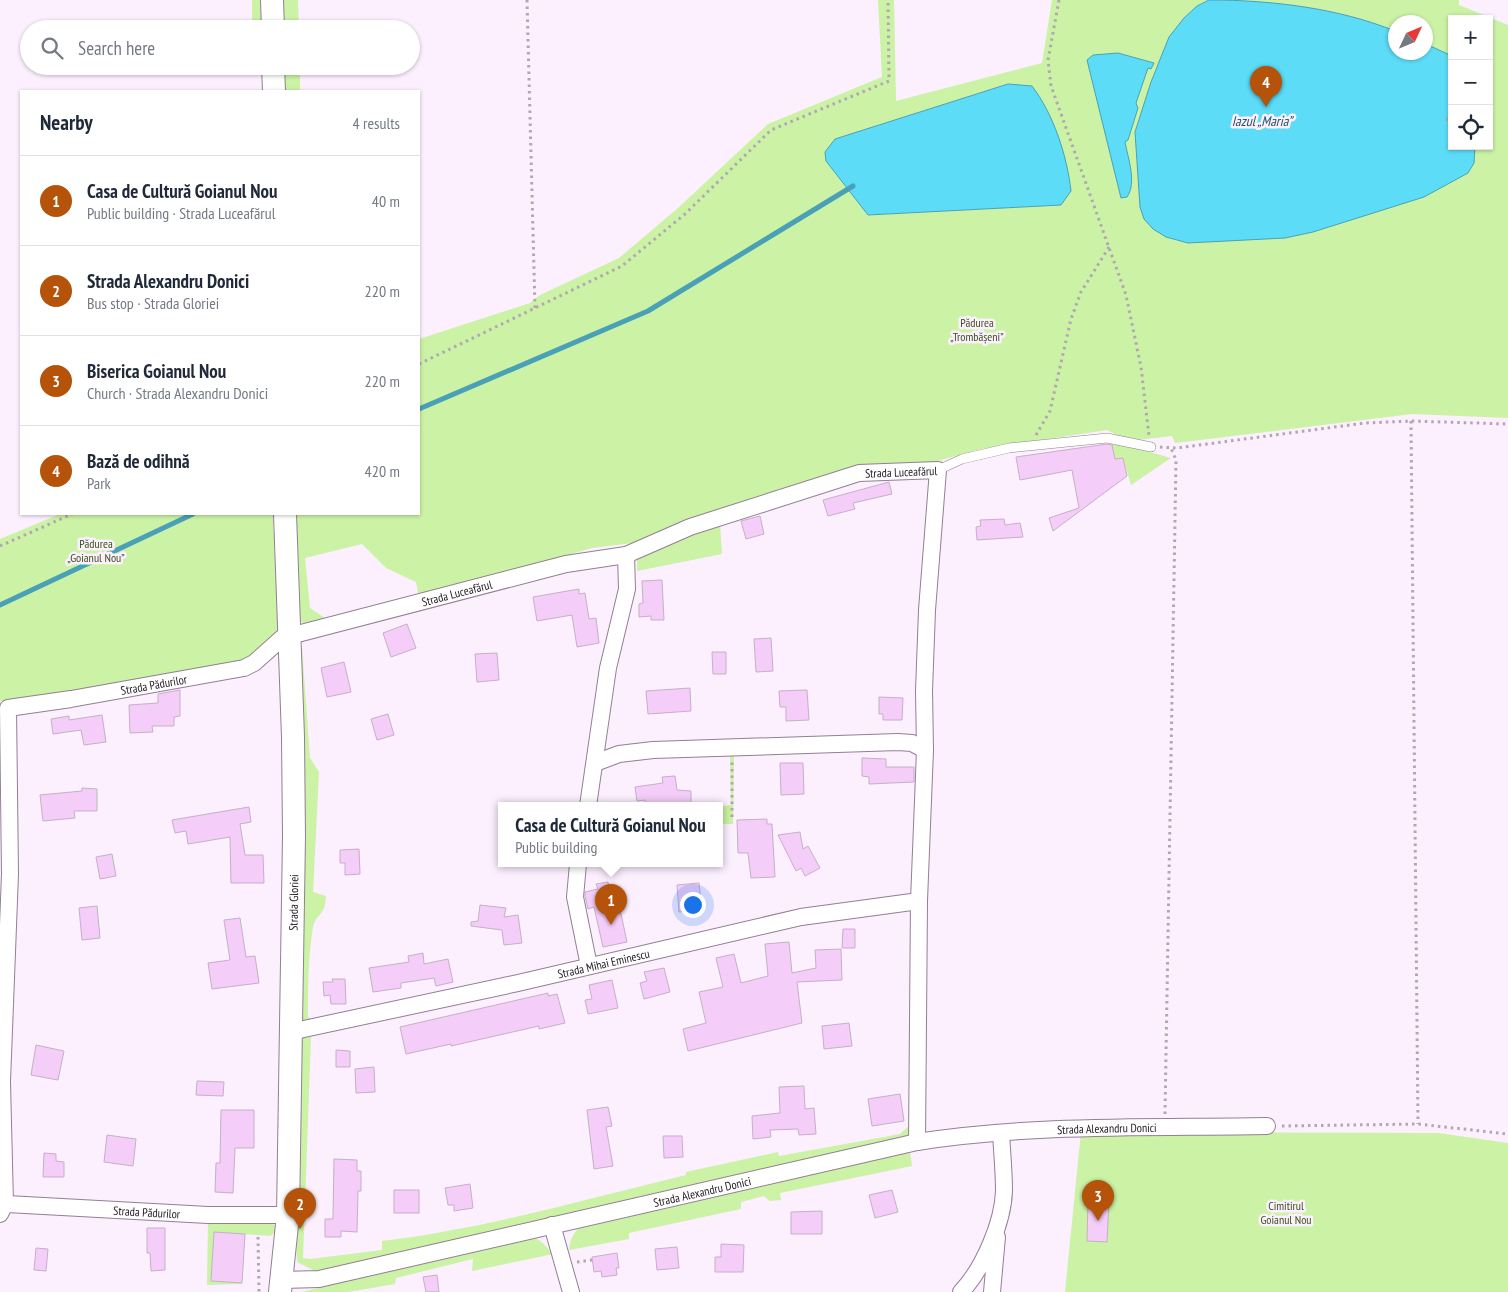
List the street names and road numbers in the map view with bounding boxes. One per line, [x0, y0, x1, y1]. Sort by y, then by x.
street label: Strada Luceafărul [865, 463, 938, 480]
street label: Strada Luceafărul [420, 576, 494, 609]
street label: Strada Pădurilor [119, 671, 189, 697]
street label: Strada Gloriei [285, 874, 301, 931]
street label: Strada Mihai Eminescu [556, 945, 651, 981]
street label: Strada Alexandru Donici [1057, 1119, 1157, 1137]
street label: Strada Alexandru Donici [652, 1173, 752, 1210]
street label: Strada Pădurilor [113, 1202, 181, 1221]

